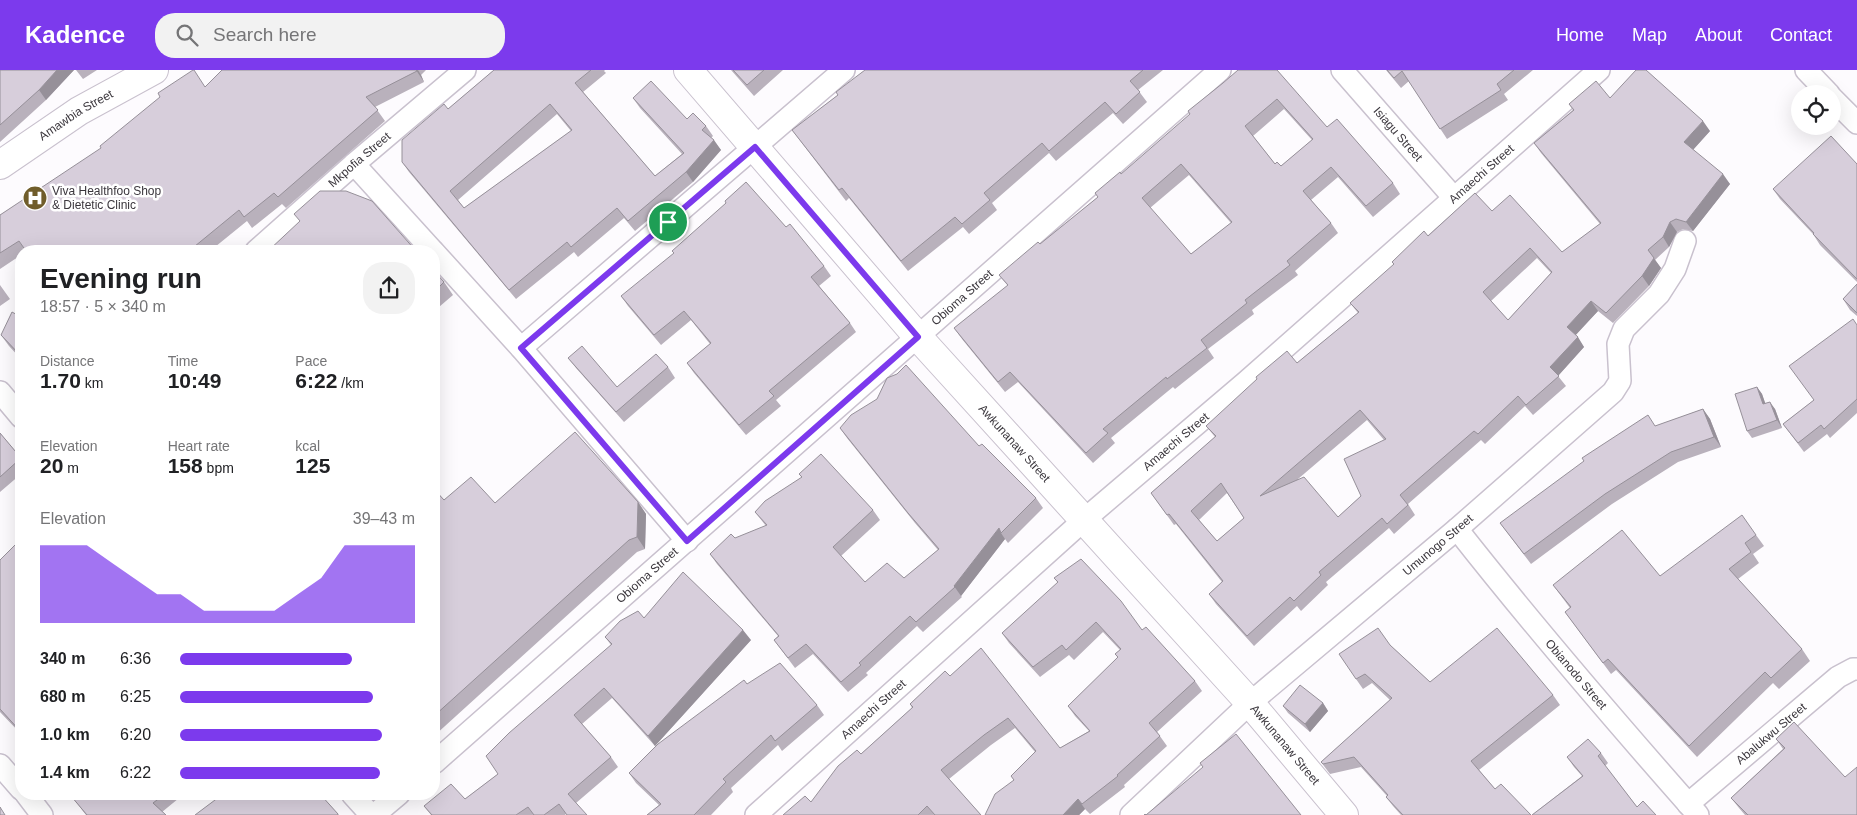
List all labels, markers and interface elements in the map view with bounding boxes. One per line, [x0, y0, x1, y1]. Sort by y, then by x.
search box [155, 13, 505, 58]
text: Kadence [25, 21, 125, 48]
icon: search [173, 21, 201, 49]
text: Search here [213, 24, 317, 45]
text: Home [1556, 25, 1604, 45]
text: Map [1632, 25, 1667, 45]
text: About [1695, 25, 1742, 45]
text: Contact [1770, 25, 1832, 45]
map controls [1791, 85, 1841, 135]
button: locate [1791, 85, 1841, 135]
street label: Amawbia Street [36, 86, 116, 143]
street label: Isiagu Street [1370, 104, 1426, 164]
street label: Mkpofia Street [326, 129, 394, 190]
street label: Amaechi Street [1446, 141, 1517, 206]
place label: Viva Healthfoo Shop & Dietetic Clinic [52, 184, 162, 212]
hospital icon: Viva Healthfoo Shop & Dietetic Clinic [22, 185, 48, 211]
pin [647, 201, 689, 243]
icon: arrive [654, 208, 682, 236]
button: share [363, 262, 415, 314]
text: Evening run [40, 263, 202, 294]
street label: Obioma Street [928, 266, 996, 328]
text: 18:57 · 5 × 340 m [40, 298, 166, 315]
text: Distance [40, 353, 94, 369]
text: Time [168, 353, 198, 369]
text: Pace [295, 353, 327, 369]
text: 1.70 [40, 369, 81, 392]
text: 10:49 [168, 369, 221, 392]
text: 6:22 [295, 369, 337, 392]
text: km [81, 375, 103, 391]
text: /km [337, 375, 364, 391]
street label: Awkunanaw Street [976, 402, 1054, 486]
street label: Amaechi Street [1140, 409, 1212, 474]
text: Elevation [40, 438, 98, 454]
text: Heart rate [168, 438, 230, 454]
text: kcal [295, 438, 320, 454]
text: 20 [40, 454, 63, 477]
text: 158 [168, 454, 203, 477]
text: 125 [295, 454, 330, 477]
text: m [63, 460, 79, 476]
text: bpm [203, 460, 234, 476]
text: Elevation [40, 510, 106, 527]
text: 39–43 m [353, 510, 415, 527]
street label: Umunogo Street [1400, 511, 1476, 578]
street label: Obioma Street [613, 544, 681, 606]
street label: Obianodo Street [1543, 636, 1610, 713]
text: 340 m [40, 650, 85, 667]
text: 6:36 [120, 650, 151, 667]
street label: Amaechi Street [838, 676, 909, 742]
text: 680 m [40, 688, 85, 705]
text: 6:25 [120, 688, 151, 705]
street label: Abalukwu Street [1733, 700, 1810, 767]
street label: Awkunanaw Street [1247, 702, 1323, 788]
text: 1.0 km [40, 726, 90, 743]
text: 6:20 [120, 726, 151, 743]
text: 1.4 km [40, 764, 90, 781]
text: 6:22 [120, 764, 151, 781]

